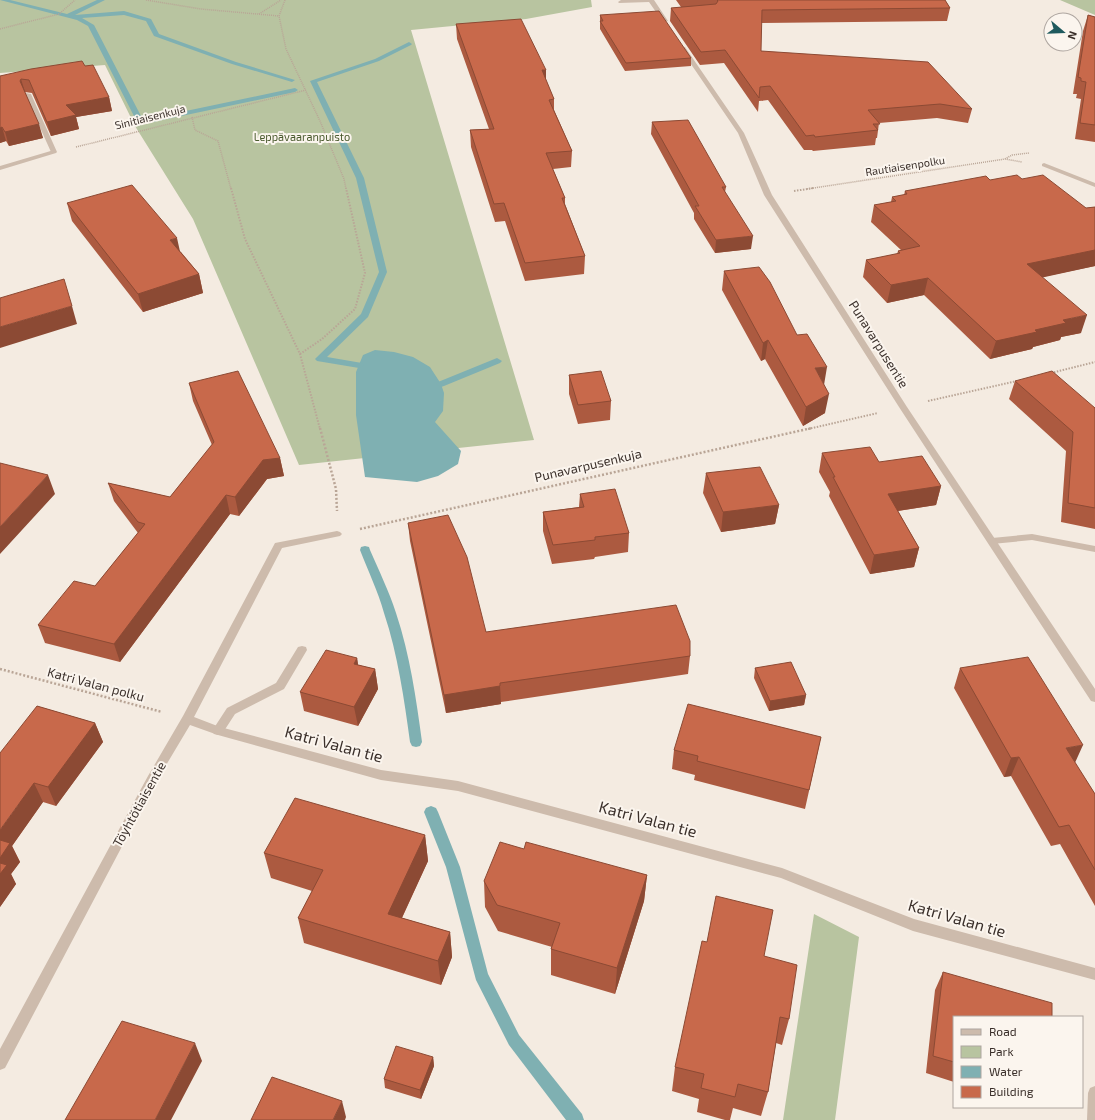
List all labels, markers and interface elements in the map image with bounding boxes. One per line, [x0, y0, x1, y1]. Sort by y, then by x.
north arrow [1043, 12, 1083, 52]
text: N [1065, 30, 1080, 41]
street label: Sinitiaisenkuja [113, 101, 187, 133]
park label: Leppävaaranpuisto [254, 130, 350, 143]
street label: Rautiaisenpolku [864, 153, 946, 178]
street label: Punavarpusentie [846, 297, 912, 391]
street label: Punavarpusenkuja [533, 445, 643, 485]
street label: Katri Valan polku [46, 663, 146, 705]
street label: Katri Valan tie [283, 721, 385, 766]
street label: Töyhtötiaisentie [109, 759, 169, 849]
street label: Katri Valan tie [597, 796, 699, 841]
street label: Katri Valan tie [906, 894, 1008, 941]
legend [953, 1016, 1083, 1108]
text: Road [989, 1024, 1017, 1038]
text: Park [989, 1044, 1014, 1058]
text: Water [989, 1064, 1023, 1078]
text: Building [989, 1084, 1034, 1098]

